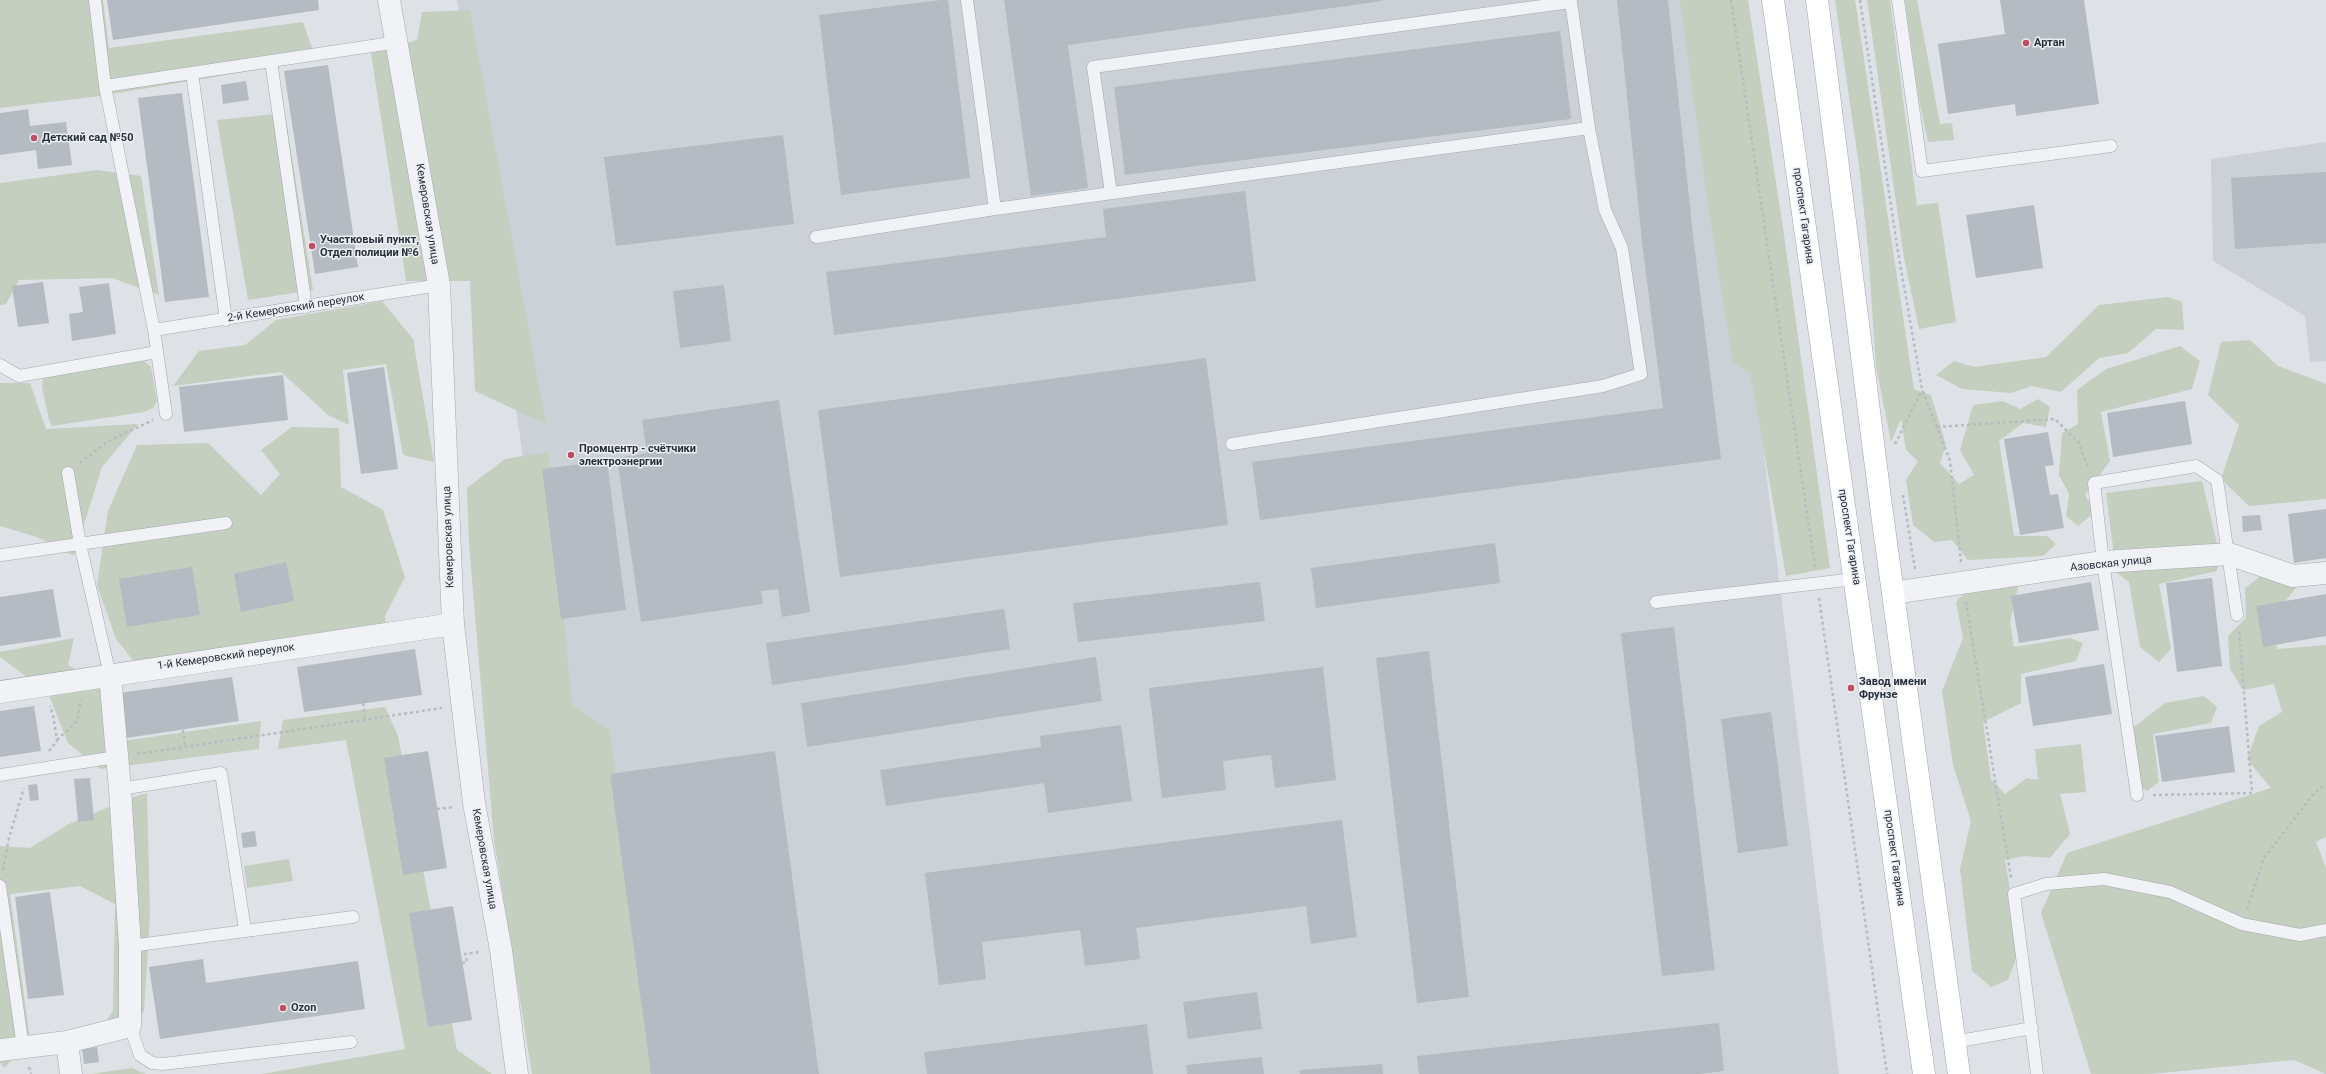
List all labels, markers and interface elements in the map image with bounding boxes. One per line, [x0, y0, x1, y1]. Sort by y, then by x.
place label: Артан [2034, 36, 2065, 50]
marker: Артан [2021, 38, 2031, 48]
place label: Детский сад №50 [42, 131, 133, 145]
marker: Детский сад №50 [29, 133, 39, 143]
street label: Кемеровская улица [412, 163, 442, 265]
street label: проспект Гагарина [1790, 167, 1816, 265]
place label: Участковый пункт, Отдел полиции №6 [320, 233, 419, 259]
marker: Участковый пункт, Отдел полиции №6 [307, 241, 317, 251]
street label: 2-й Кемеровский переулок [227, 291, 365, 325]
place label: Промцентр - счётчики электроэнергии [579, 442, 696, 468]
marker: Промцентр - счётчики электроэнергии [566, 450, 576, 460]
street label: Кемеровская улица [441, 486, 457, 588]
street label: проспект Гагарина [1835, 488, 1863, 586]
street label: Азовская улица [2070, 553, 2152, 575]
street label: 1-й Кемеровский переулок [156, 641, 296, 673]
place label: Завод имени Фрунзе [1859, 675, 1926, 701]
marker: Завод имени Фрунзе [1846, 683, 1856, 693]
street label: Кемеровская улица [469, 808, 499, 910]
street label: проспект Гагарина [1881, 809, 1907, 907]
place label: Ozon [291, 1001, 316, 1015]
marker: Ozon [278, 1003, 288, 1013]

